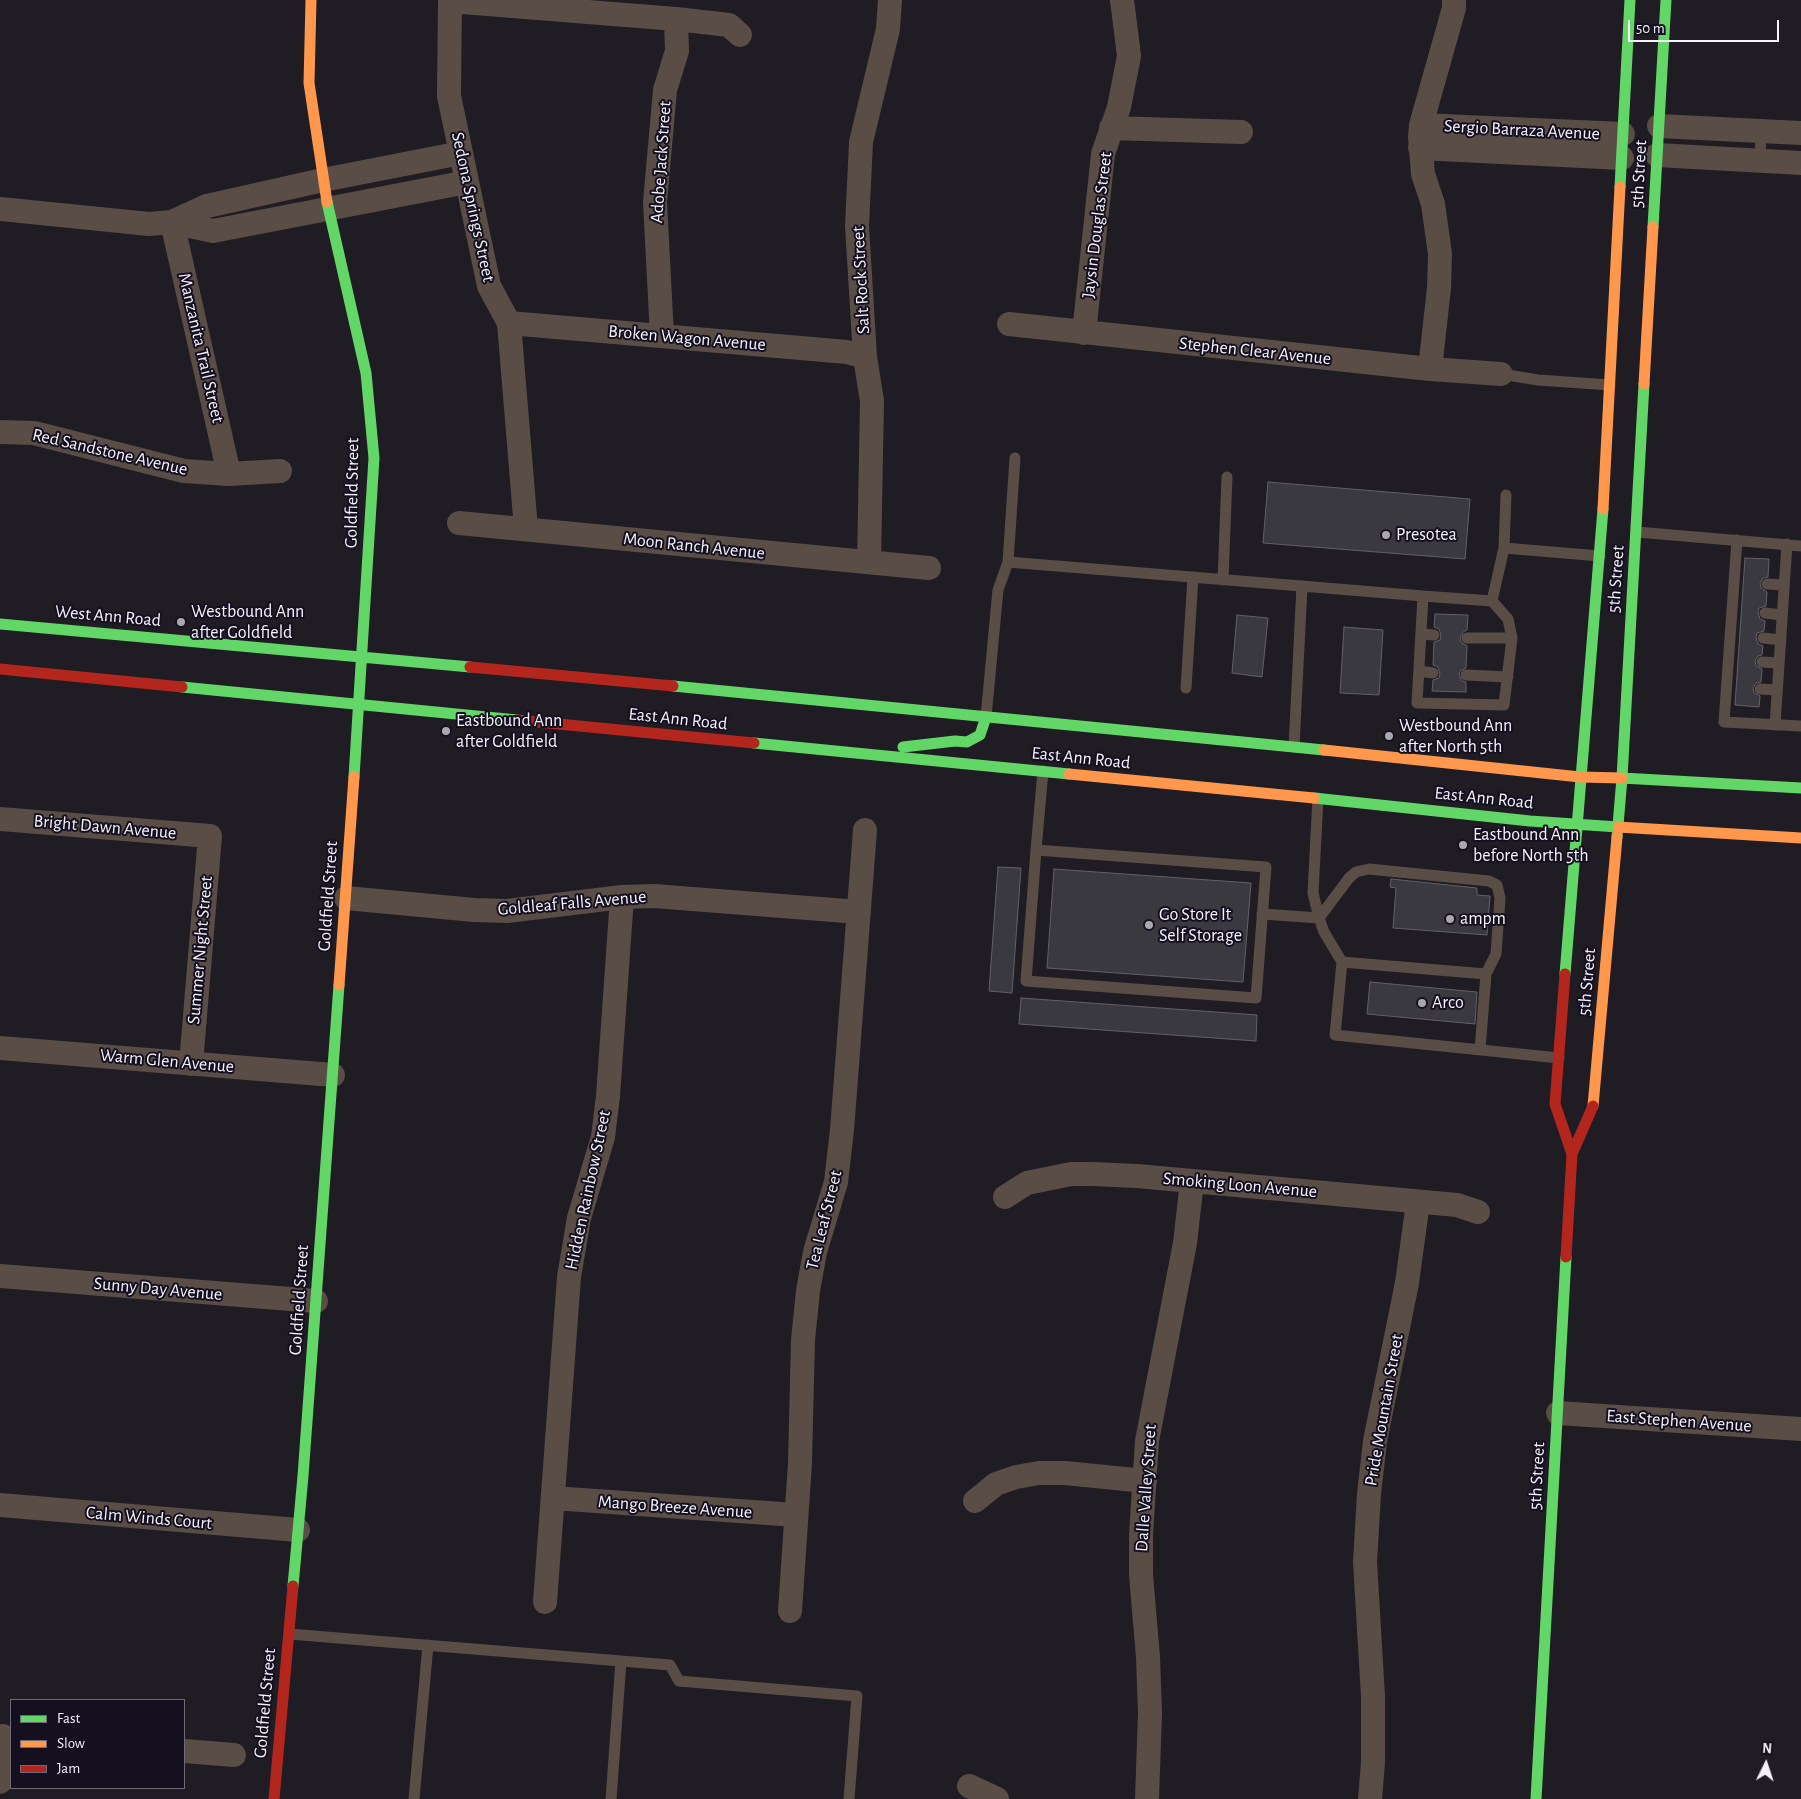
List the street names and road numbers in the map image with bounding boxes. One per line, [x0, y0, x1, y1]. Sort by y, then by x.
street label: Adobe Jack Street [646, 100, 676, 224]
street label: Sergio Barraza Avenue [1444, 115, 1600, 145]
street label: Sedona Springs Street [447, 130, 499, 284]
street label: 5th Street [1626, 139, 1652, 209]
street label: Jaysin Douglas Street [1077, 151, 1117, 299]
street label: Salt Rock Street [847, 225, 875, 335]
street label: Manzanita Trail Street [173, 271, 229, 425]
street label: Broken Wagon Avenue [607, 320, 767, 356]
street label: Stephen Clear Avenue [1178, 332, 1332, 370]
street label: Red Sandstone Avenue [30, 424, 190, 480]
street label: Goldfield Street [340, 438, 364, 548]
street label: Moon Ranch Avenue [622, 528, 766, 564]
street label: 5th Street [1603, 544, 1629, 614]
street label: West Ann Road [54, 601, 162, 631]
street label: East Ann Road [627, 703, 729, 735]
street label: East Ann Road [1030, 742, 1132, 774]
street label: East Ann Road [1433, 782, 1535, 814]
street label: Bright Dawn Avenue [33, 810, 177, 844]
street label: Goldfield Street [313, 840, 343, 952]
street label: Summer Night Street [183, 875, 217, 1025]
street label: Goldleaf Falls Avenue [497, 886, 647, 920]
street label: 5th Street [1573, 947, 1601, 1017]
street label: Warm Glen Avenue [99, 1044, 235, 1078]
street label: Hidden Rainbow Street [561, 1108, 615, 1272]
street label: Tea Leaf Street [801, 1168, 847, 1272]
street label: Smoking Loon Avenue [1162, 1168, 1318, 1202]
street label: Goldfield Street [284, 1244, 314, 1356]
street label: Sunny Day Avenue [93, 1273, 223, 1305]
street label: Pride Mountain Street [1360, 1332, 1408, 1488]
street label: East Stephen Avenue [1606, 1405, 1752, 1437]
street label: Dalle Valley Street [1131, 1423, 1161, 1553]
street label: 5th Street [1524, 1441, 1550, 1511]
street label: Mango Breeze Avenue [597, 1491, 753, 1523]
street label: Calm Winds Court [85, 1502, 213, 1534]
street label: Goldfield Street [249, 1647, 281, 1759]

